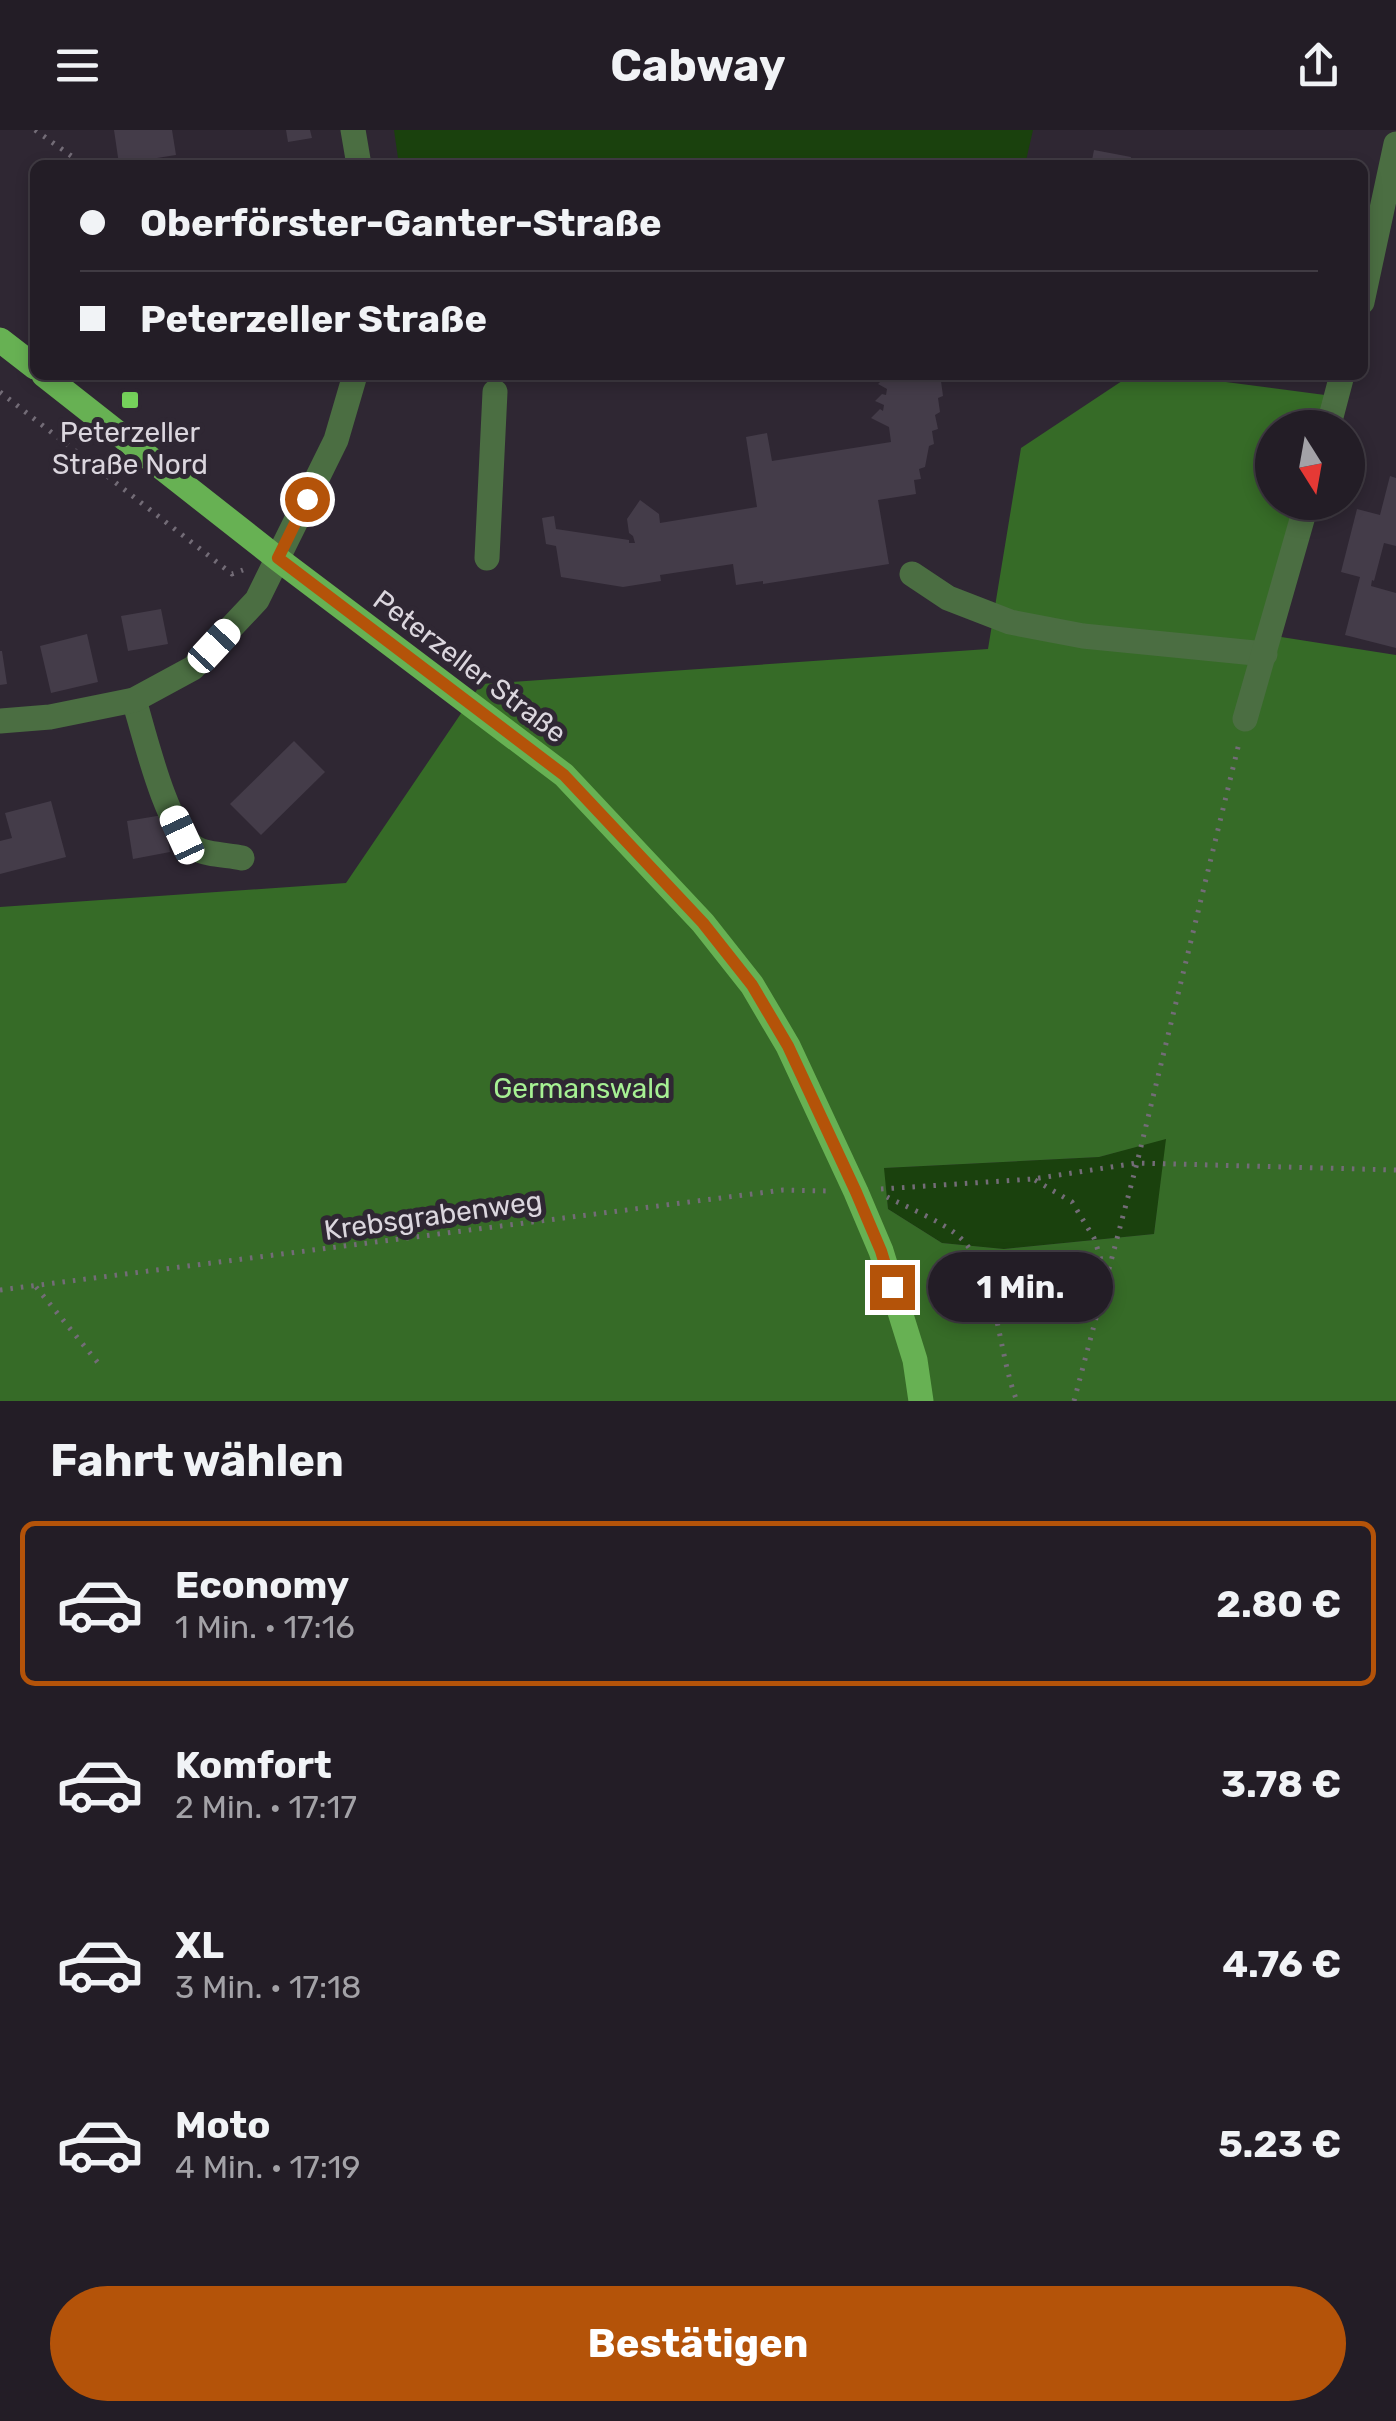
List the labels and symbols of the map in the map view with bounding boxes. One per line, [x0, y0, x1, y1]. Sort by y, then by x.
marker: Peterzeller Straße Nord [119, 389, 141, 411]
north arrow [1255, 410, 1365, 520]
place label: Peterzeller Straße Nord [52, 416, 208, 481]
route start [285, 477, 330, 522]
street label: Peterzeller Straße [367, 583, 573, 750]
car [183, 614, 245, 678]
car [156, 801, 208, 869]
park label: Germanswald [493, 1072, 671, 1105]
street label: Krebsgrabenweg [322, 1184, 544, 1247]
callout: 1 Min. [927, 1252, 1112, 1322]
route end [870, 1265, 915, 1310]

